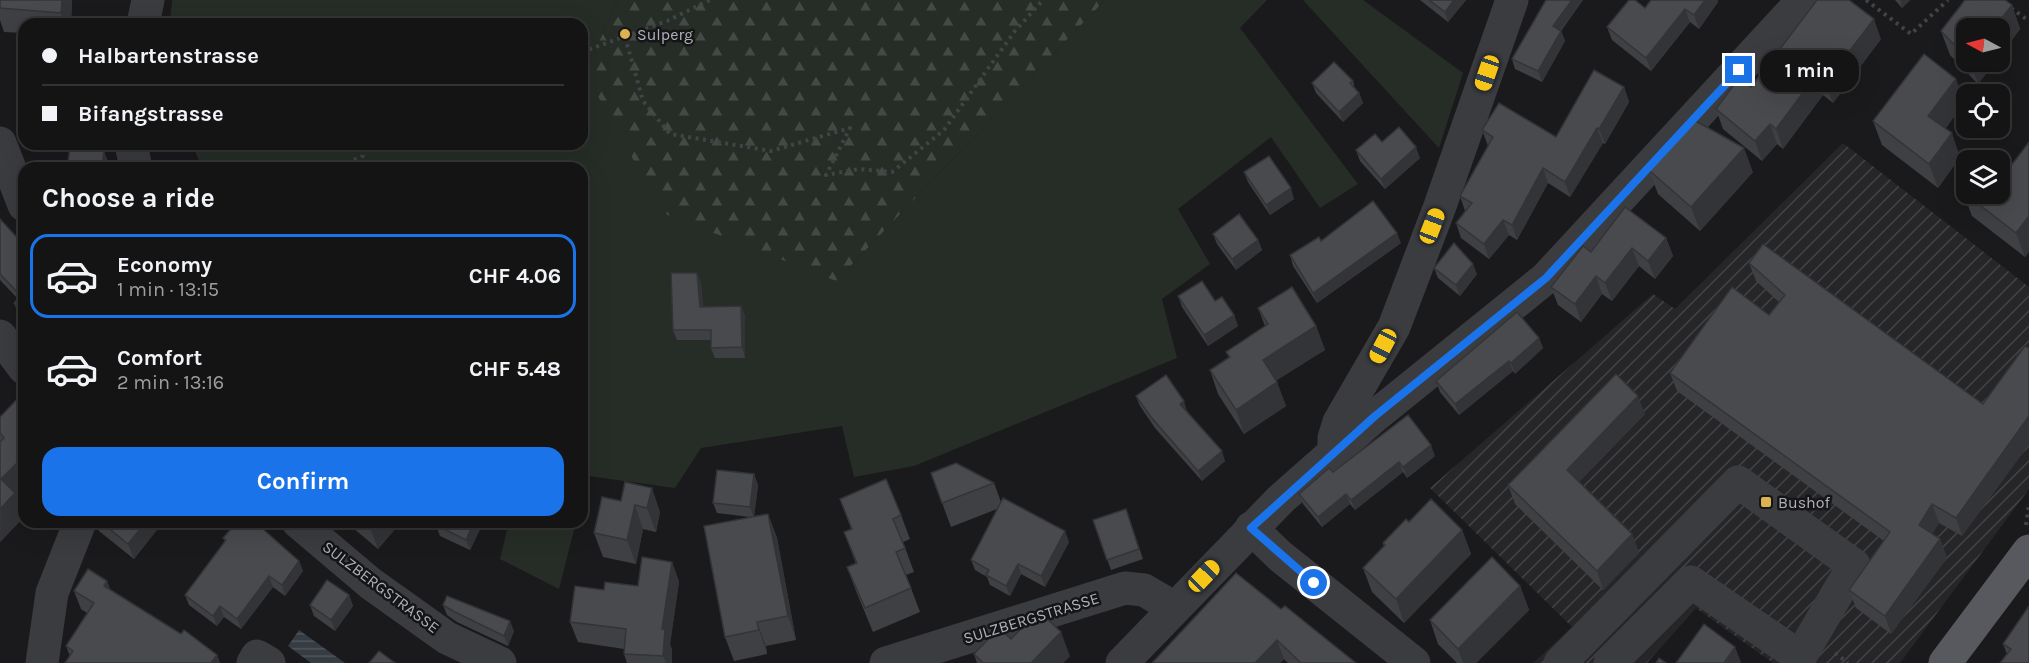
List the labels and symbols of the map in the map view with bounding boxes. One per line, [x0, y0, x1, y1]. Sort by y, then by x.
north arrow [1956, 18, 2010, 72]
place label: Sulperg [637, 25, 693, 44]
marker: Sulperg [618, 27, 632, 41]
callout: 1 min [1760, 49, 1859, 91]
car [1473, 53, 1501, 93]
route end [1725, 56, 1752, 83]
car [1417, 206, 1447, 246]
car [1367, 326, 1399, 366]
place label: Bushof [1778, 493, 1830, 512]
marker: Bushof [1759, 495, 1773, 509]
street label: SULZBERGSTRASSE [319, 537, 443, 637]
car [1185, 557, 1223, 595]
route start [1300, 569, 1327, 596]
street label: SULZBERGSTRASSE [961, 588, 1101, 648]

